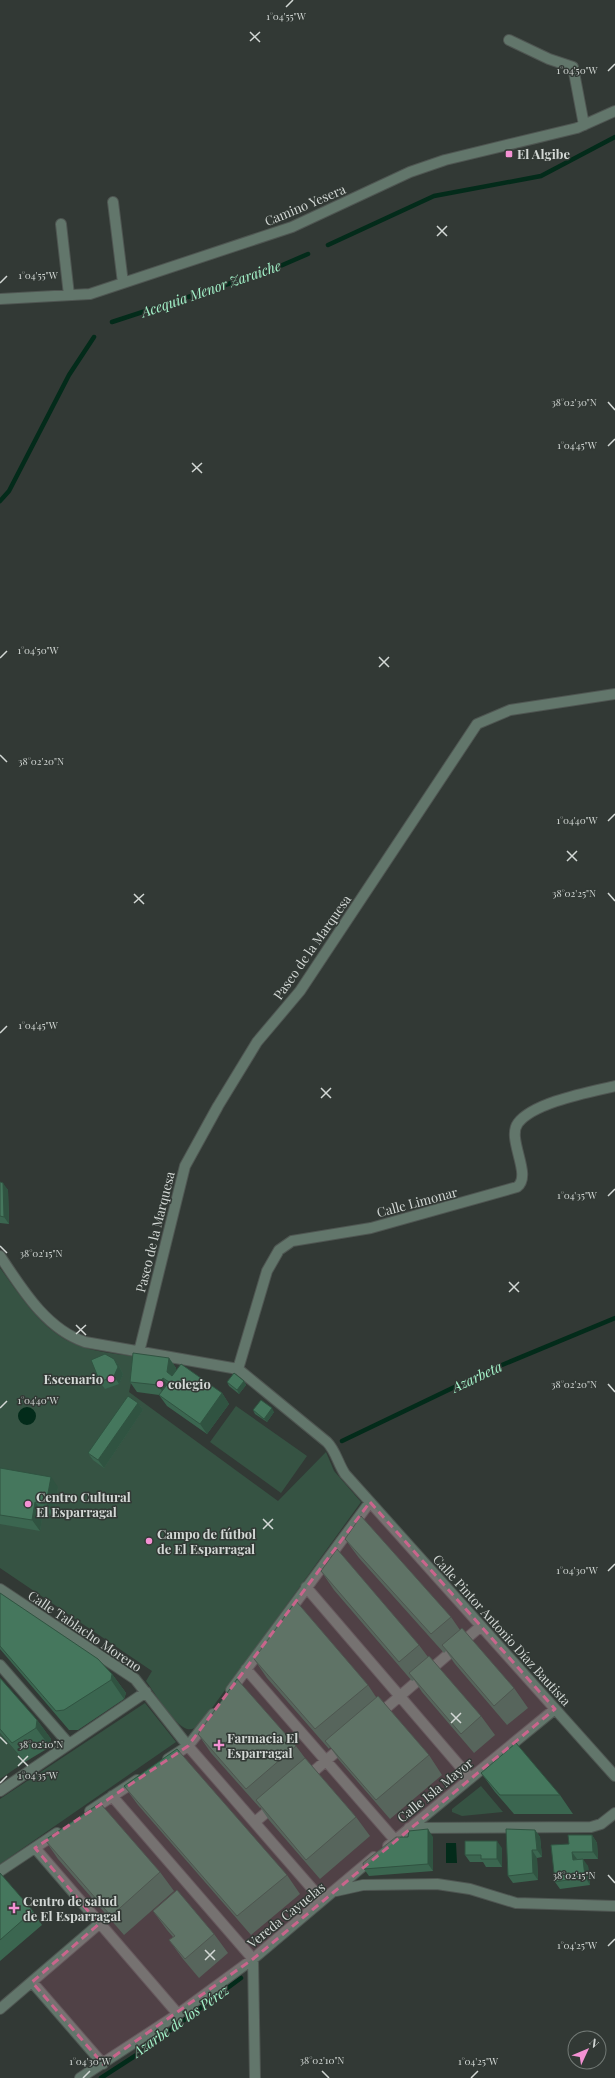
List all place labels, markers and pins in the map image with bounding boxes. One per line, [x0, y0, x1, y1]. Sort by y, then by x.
place label: El Algibe [517, 145, 570, 162]
marker: El Algibe [504, 149, 514, 159]
place label: Escenario [44, 1370, 103, 1387]
marker: Escenario [106, 1374, 116, 1384]
place label: colegio [168, 1375, 211, 1392]
marker: colegio [155, 1379, 165, 1389]
place label: Centro Cultural El Esparragal [36, 1488, 131, 1520]
marker: Centro Cultural El Esparragal [23, 1499, 33, 1509]
place label: Campo de fútbol de El Esparragal [157, 1525, 256, 1557]
marker: Campo de fútbol de El Esparragal [144, 1536, 154, 1546]
place label: Farmacia El Esparragal [227, 1729, 298, 1761]
marker: Farmacia El Esparragal [214, 1740, 224, 1750]
place label: Centro de salud de El Esparragal [23, 1892, 121, 1924]
marker: Centro de salud de El Esparragal [8, 1902, 20, 1914]

